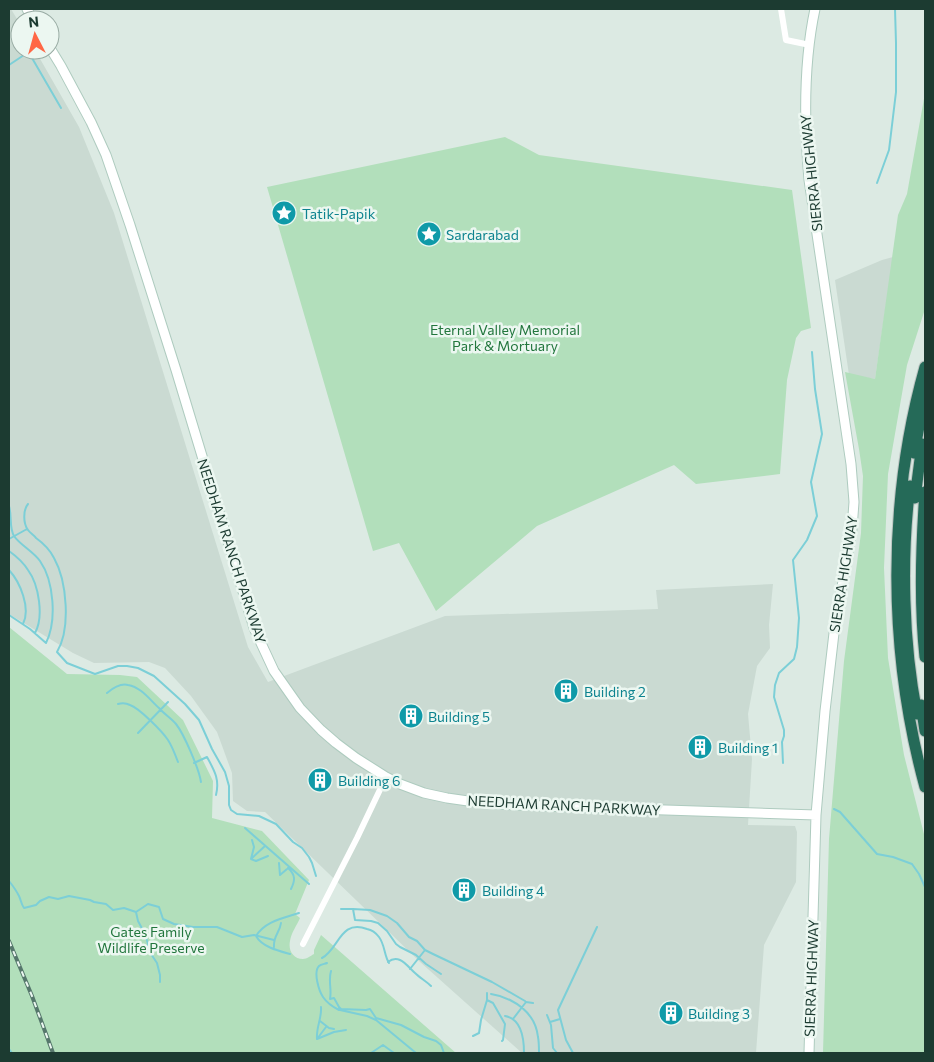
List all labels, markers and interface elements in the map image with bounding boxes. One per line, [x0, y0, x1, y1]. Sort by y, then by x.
north arrow [10, 10, 60, 60]
text: N [27, 13, 40, 31]
street label: SIERRA HIGHWAY [796, 114, 826, 232]
place icon: Tatik-Papik [271, 200, 297, 226]
place label: Tatik-Papik [302, 205, 376, 222]
place icon: Sardarabad [416, 221, 442, 247]
place label: Sardarabad [446, 226, 519, 243]
park label: Eternal Valley Memorial Park & Mortuary [430, 321, 580, 354]
street label: NEEDHAM RANCH PARKWAY [194, 456, 270, 646]
street label: SIERRA HIGHWAY [825, 515, 861, 633]
building icon: Building 2 [553, 678, 579, 704]
place label: Building 2 [584, 683, 646, 700]
building icon: Building 5 [398, 703, 424, 729]
place label: Building 5 [428, 708, 490, 725]
building icon: Building 1 [687, 734, 713, 760]
place label: Building 1 [718, 739, 778, 756]
building icon: Building 6 [307, 767, 333, 793]
place label: Building 6 [338, 772, 400, 789]
street label: NEEDHAM RANCH PARKWAY [467, 791, 661, 819]
building icon: Building 4 [451, 877, 477, 903]
place label: Building 4 [482, 882, 545, 899]
street label: SIERRA HIGHWAY [800, 919, 822, 1037]
park label: Gates Family Wildlife Preserve [97, 923, 205, 956]
building icon: Building 3 [658, 1000, 684, 1026]
place label: Building 3 [688, 1005, 750, 1022]

